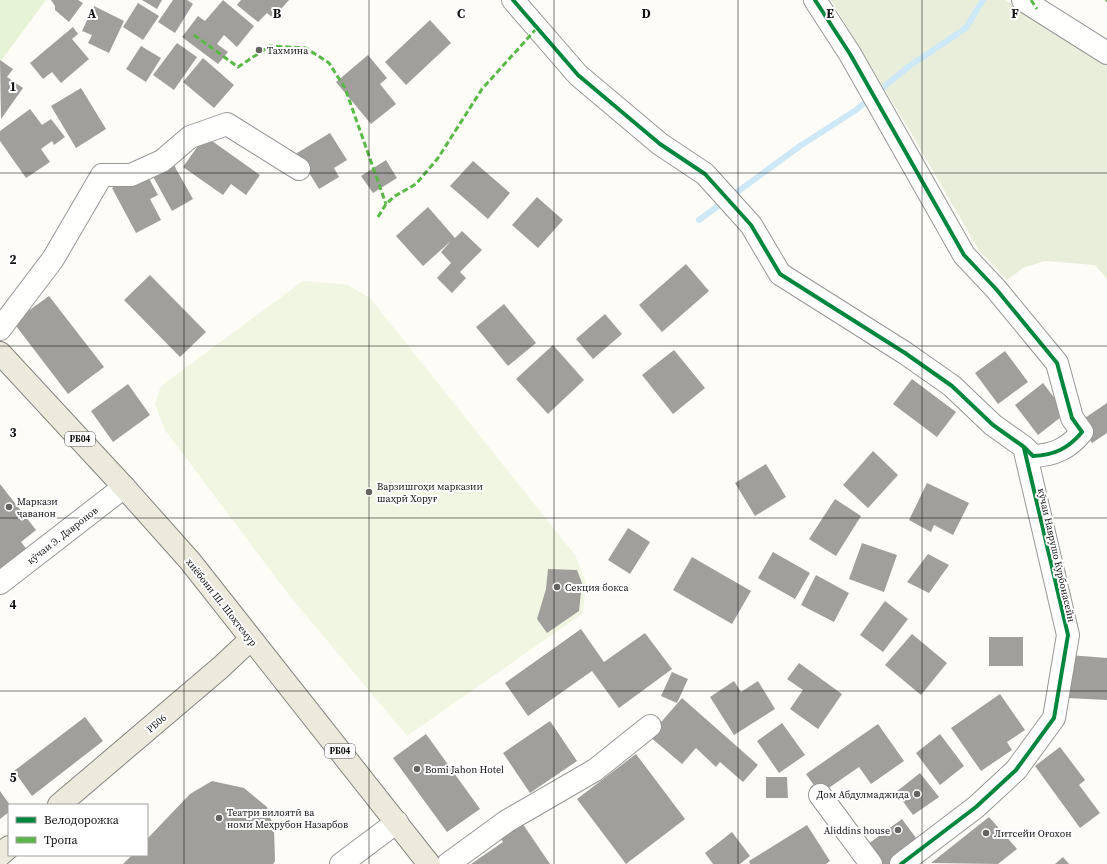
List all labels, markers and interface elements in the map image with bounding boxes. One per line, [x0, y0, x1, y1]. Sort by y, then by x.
text: A [88, 5, 97, 22]
text: B [273, 5, 282, 22]
text: C [457, 5, 465, 22]
text: D [641, 5, 651, 22]
text: E [826, 5, 834, 22]
text: F [1011, 5, 1019, 22]
place label: Тахмина [267, 44, 309, 57]
marker: Тахмина [254, 45, 264, 55]
text: 1 [9, 78, 17, 95]
text: 2 [9, 251, 17, 268]
text: 3 [9, 424, 17, 441]
road number: РБ04 [65, 432, 95, 446]
place label: Варзишгоҳи марказии шаҳрӣ Хоруғ [377, 480, 483, 505]
marker: Варзишгоҳи марказии шаҳрӣ Хоруғ [364, 487, 374, 497]
street label: кӯчаи Наврушо Курбонасейн [1035, 487, 1078, 623]
place label: Маркази ҷаванон [17, 495, 58, 520]
marker: Маркази ҷаванон [4, 502, 14, 512]
street label: кӯчаи Э. Давронов [24, 504, 100, 567]
street label: хиёбони Ш. Шоҳтемур [183, 556, 260, 649]
place label: Секция бокса [565, 581, 629, 594]
marker: Секция бокса [552, 582, 562, 592]
text: 4 [9, 596, 17, 613]
street label: РБ06 [144, 711, 169, 735]
road number: РБ04 [325, 744, 355, 758]
place label: Bomi Jahon Hotel [425, 763, 504, 776]
marker: Bomi Jahon Hotel [412, 764, 422, 774]
text: 5 [9, 769, 17, 786]
place label: Дом Абдулмаджида [816, 788, 910, 801]
marker: Дом Абдулмаджида [912, 789, 922, 799]
legend [8, 804, 148, 856]
place label: Театри вилоятӣ ва номи Меҳрубон Назарбов [227, 806, 348, 831]
text: Велодорожка [44, 812, 120, 828]
marker: Театри вилоятӣ ва номи Меҳрубон Назарбов [214, 813, 224, 823]
place label: Aliddins house [824, 824, 890, 837]
marker: Aliddins house [893, 825, 903, 835]
place label: Литсейи Оғохон [994, 827, 1071, 840]
marker: Литсейи Оғохон [981, 828, 991, 838]
text: Тропа [44, 832, 79, 848]

